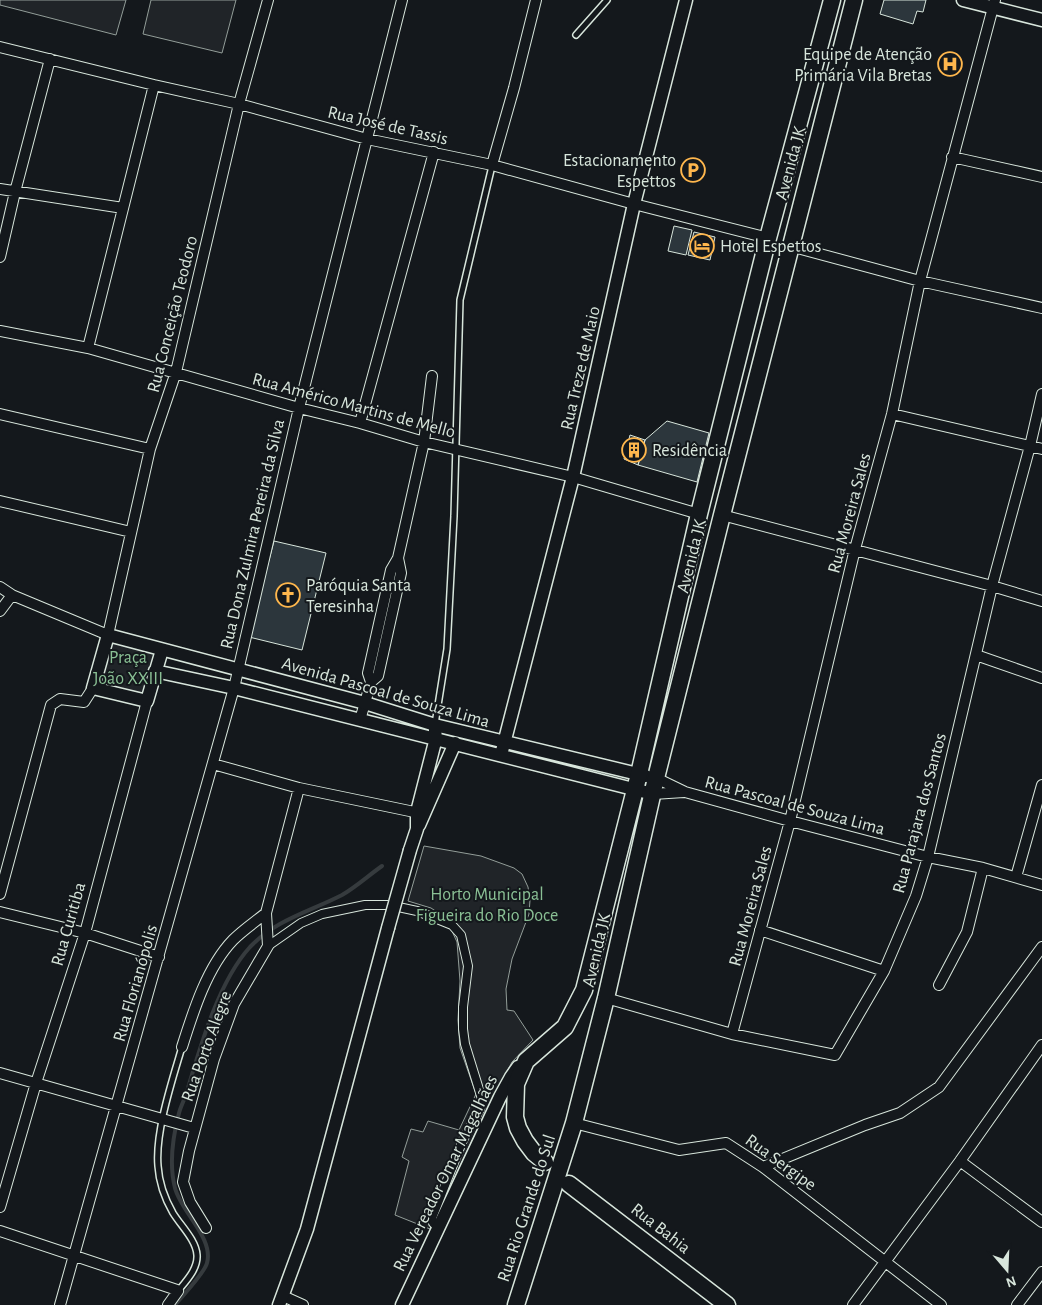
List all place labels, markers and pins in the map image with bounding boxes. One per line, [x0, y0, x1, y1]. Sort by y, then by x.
place label: Equipe de Atenção Primária Vila Bretas [794, 46, 932, 85]
hospital icon: Equipe de Atenção Primária Vila Bretas [937, 51, 963, 77]
place label: Estacionamento Espettos [563, 152, 676, 191]
parking icon: Estacionamento Espettos [680, 157, 706, 183]
hotel icon: Hotel Espettos [689, 233, 715, 259]
place label: Hotel Espettos [720, 238, 822, 256]
building icon: Residência [621, 437, 647, 463]
place label: Residência [652, 442, 727, 460]
place label: Paróquia Santa Teresinha [306, 577, 411, 616]
church icon: Paróquia Santa Teresinha [275, 582, 301, 608]

